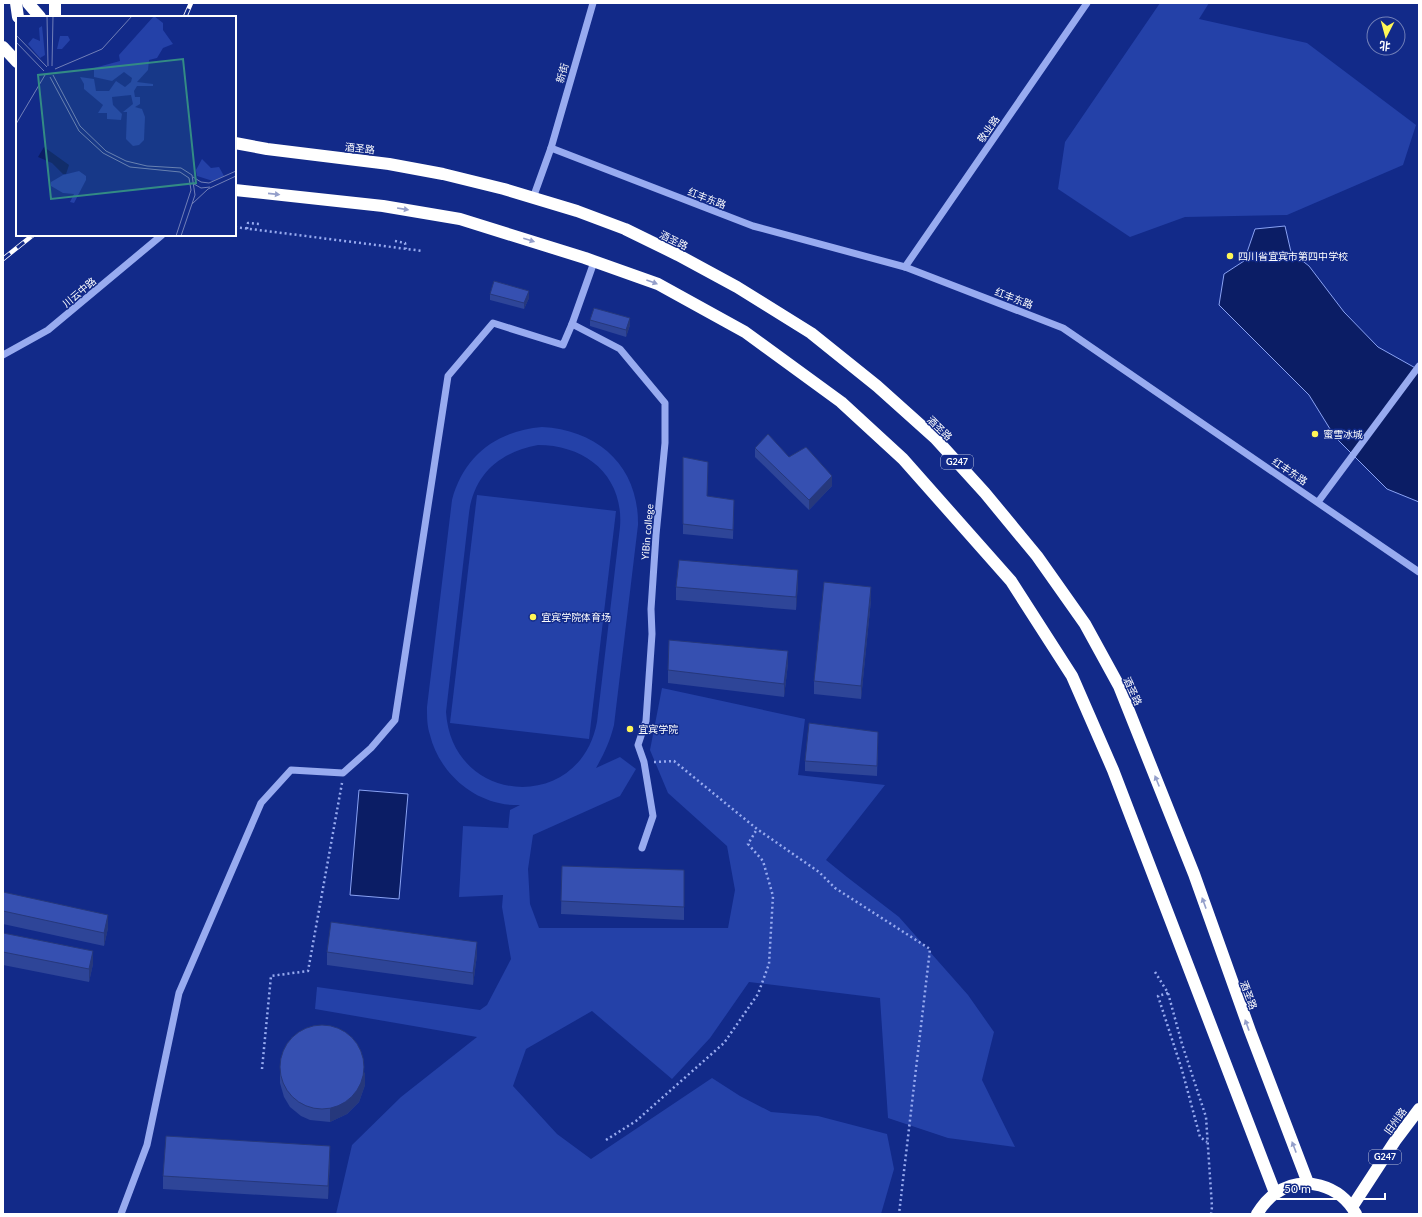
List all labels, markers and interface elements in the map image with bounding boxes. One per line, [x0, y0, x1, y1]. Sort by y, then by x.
inset map [16, 16, 236, 236]
north arrow [1366, 16, 1406, 56]
text: 北 [1379, 39, 1391, 53]
street label: 新街 [553, 62, 571, 84]
street label: 敬业路 [974, 113, 1002, 145]
street label: 酒圣路 [344, 140, 376, 156]
street label: 红丰东路 [686, 185, 728, 211]
one-way arrow [268, 191, 280, 197]
one-way arrow [397, 206, 409, 212]
street label: 酒圣路 [658, 228, 690, 252]
one-way arrow [523, 237, 535, 243]
place label: 四川省宜宾市第四中学校 [1238, 250, 1348, 262]
marker: 四川省宜宾市第四中学校 [1225, 251, 1235, 261]
street label: 川云中路 [60, 275, 98, 309]
one-way arrow [646, 279, 658, 285]
street label: 红丰东路 [993, 285, 1035, 311]
street label: 酒圣路 [925, 413, 955, 443]
place label: 蜜雪冰城 [1323, 428, 1363, 440]
marker: 蜜雪冰城 [1310, 429, 1320, 439]
road number: G247 [941, 455, 973, 469]
street label: 红丰东路 [1270, 455, 1310, 487]
street label: YiBin college [639, 503, 655, 561]
place label: 宜宾学院体育场 [541, 611, 611, 623]
marker: 宜宾学院体育场 [528, 612, 538, 622]
street label: 酒圣路 [1121, 675, 1145, 707]
place label: 宜宾学院 [638, 723, 678, 735]
marker: 宜宾学院 [625, 724, 635, 734]
one-way arrow [1154, 775, 1160, 787]
one-way arrow [1201, 896, 1207, 908]
street label: 酒圣路 [1238, 979, 1260, 1011]
one-way arrow [1244, 1019, 1250, 1031]
street label: 旧州路 [1381, 1105, 1409, 1137]
one-way arrow [1290, 1140, 1296, 1152]
road number: G247 [1369, 1150, 1401, 1164]
scale bar [1278, 1175, 1385, 1201]
text: 50 m [1284, 1181, 1311, 1196]

